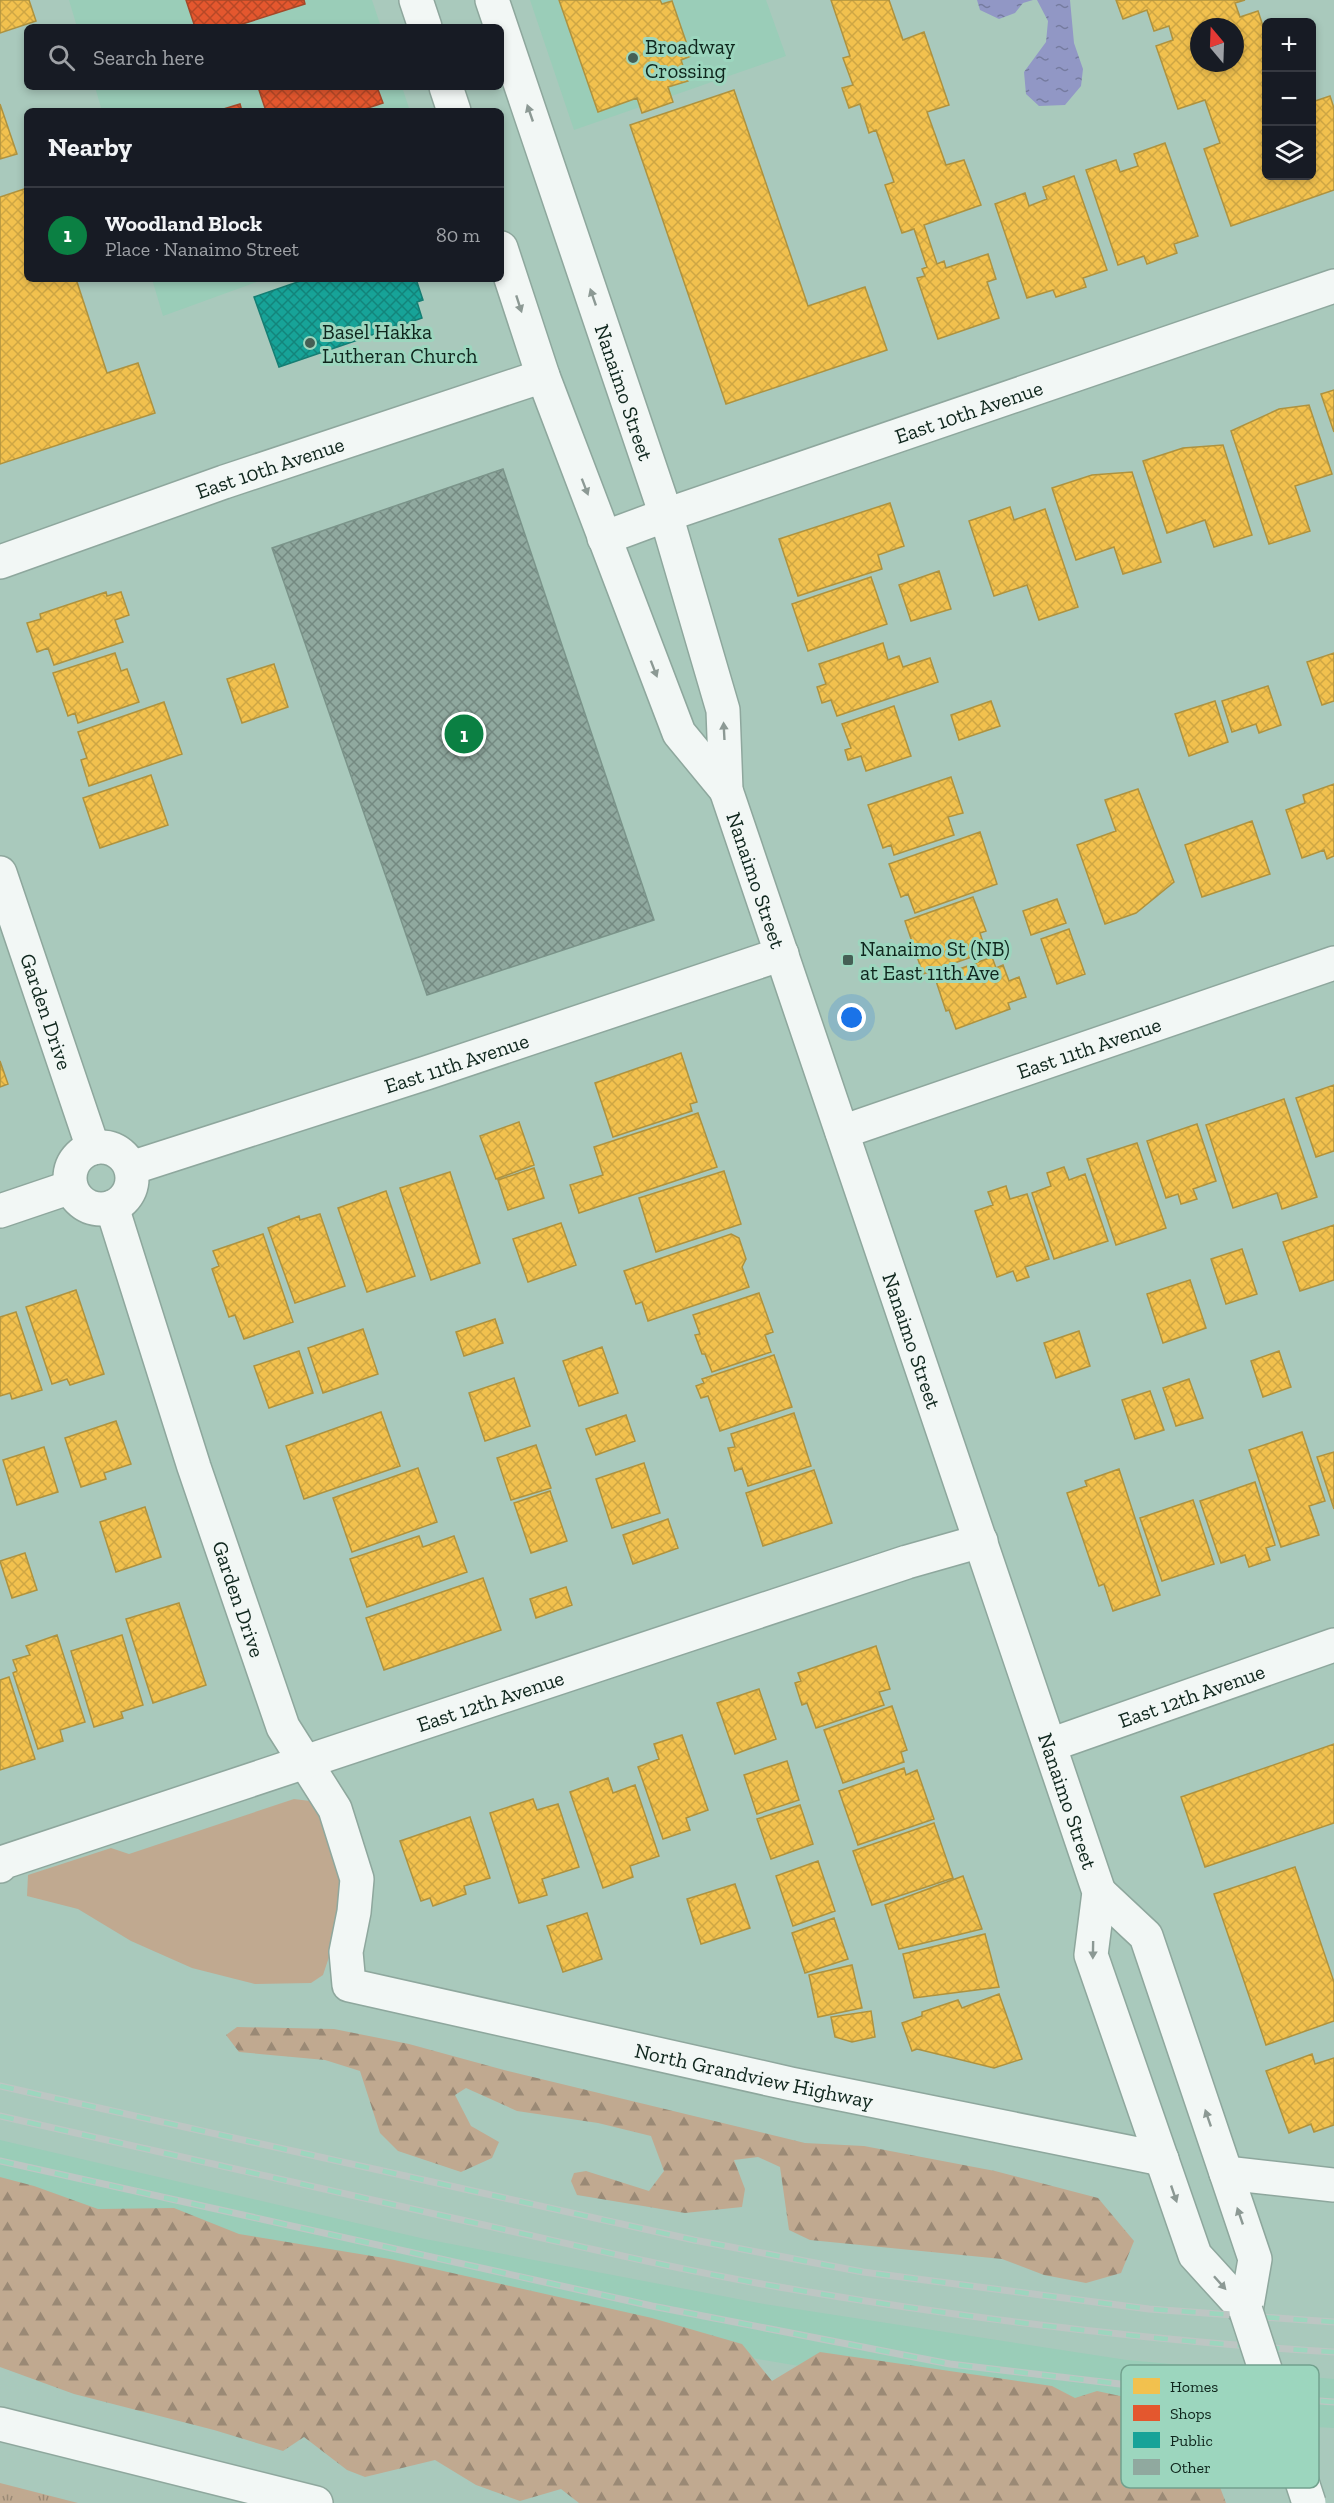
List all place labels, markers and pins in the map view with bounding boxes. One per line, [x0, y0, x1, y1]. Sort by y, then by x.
place label: Broadway Crossing [645, 34, 736, 83]
marker: Broadway Crossing [626, 51, 640, 65]
place label: Basel Hakka Lutheran Church [322, 319, 478, 368]
marker: Basel Hakka Lutheran Church [303, 336, 317, 350]
pin: 1 [444, 712, 484, 756]
place label: Nanaimo St (NB) at East 11th Ave [860, 936, 1010, 985]
marker: Nanaimo St (NB) at East 11th Ave [841, 953, 855, 967]

